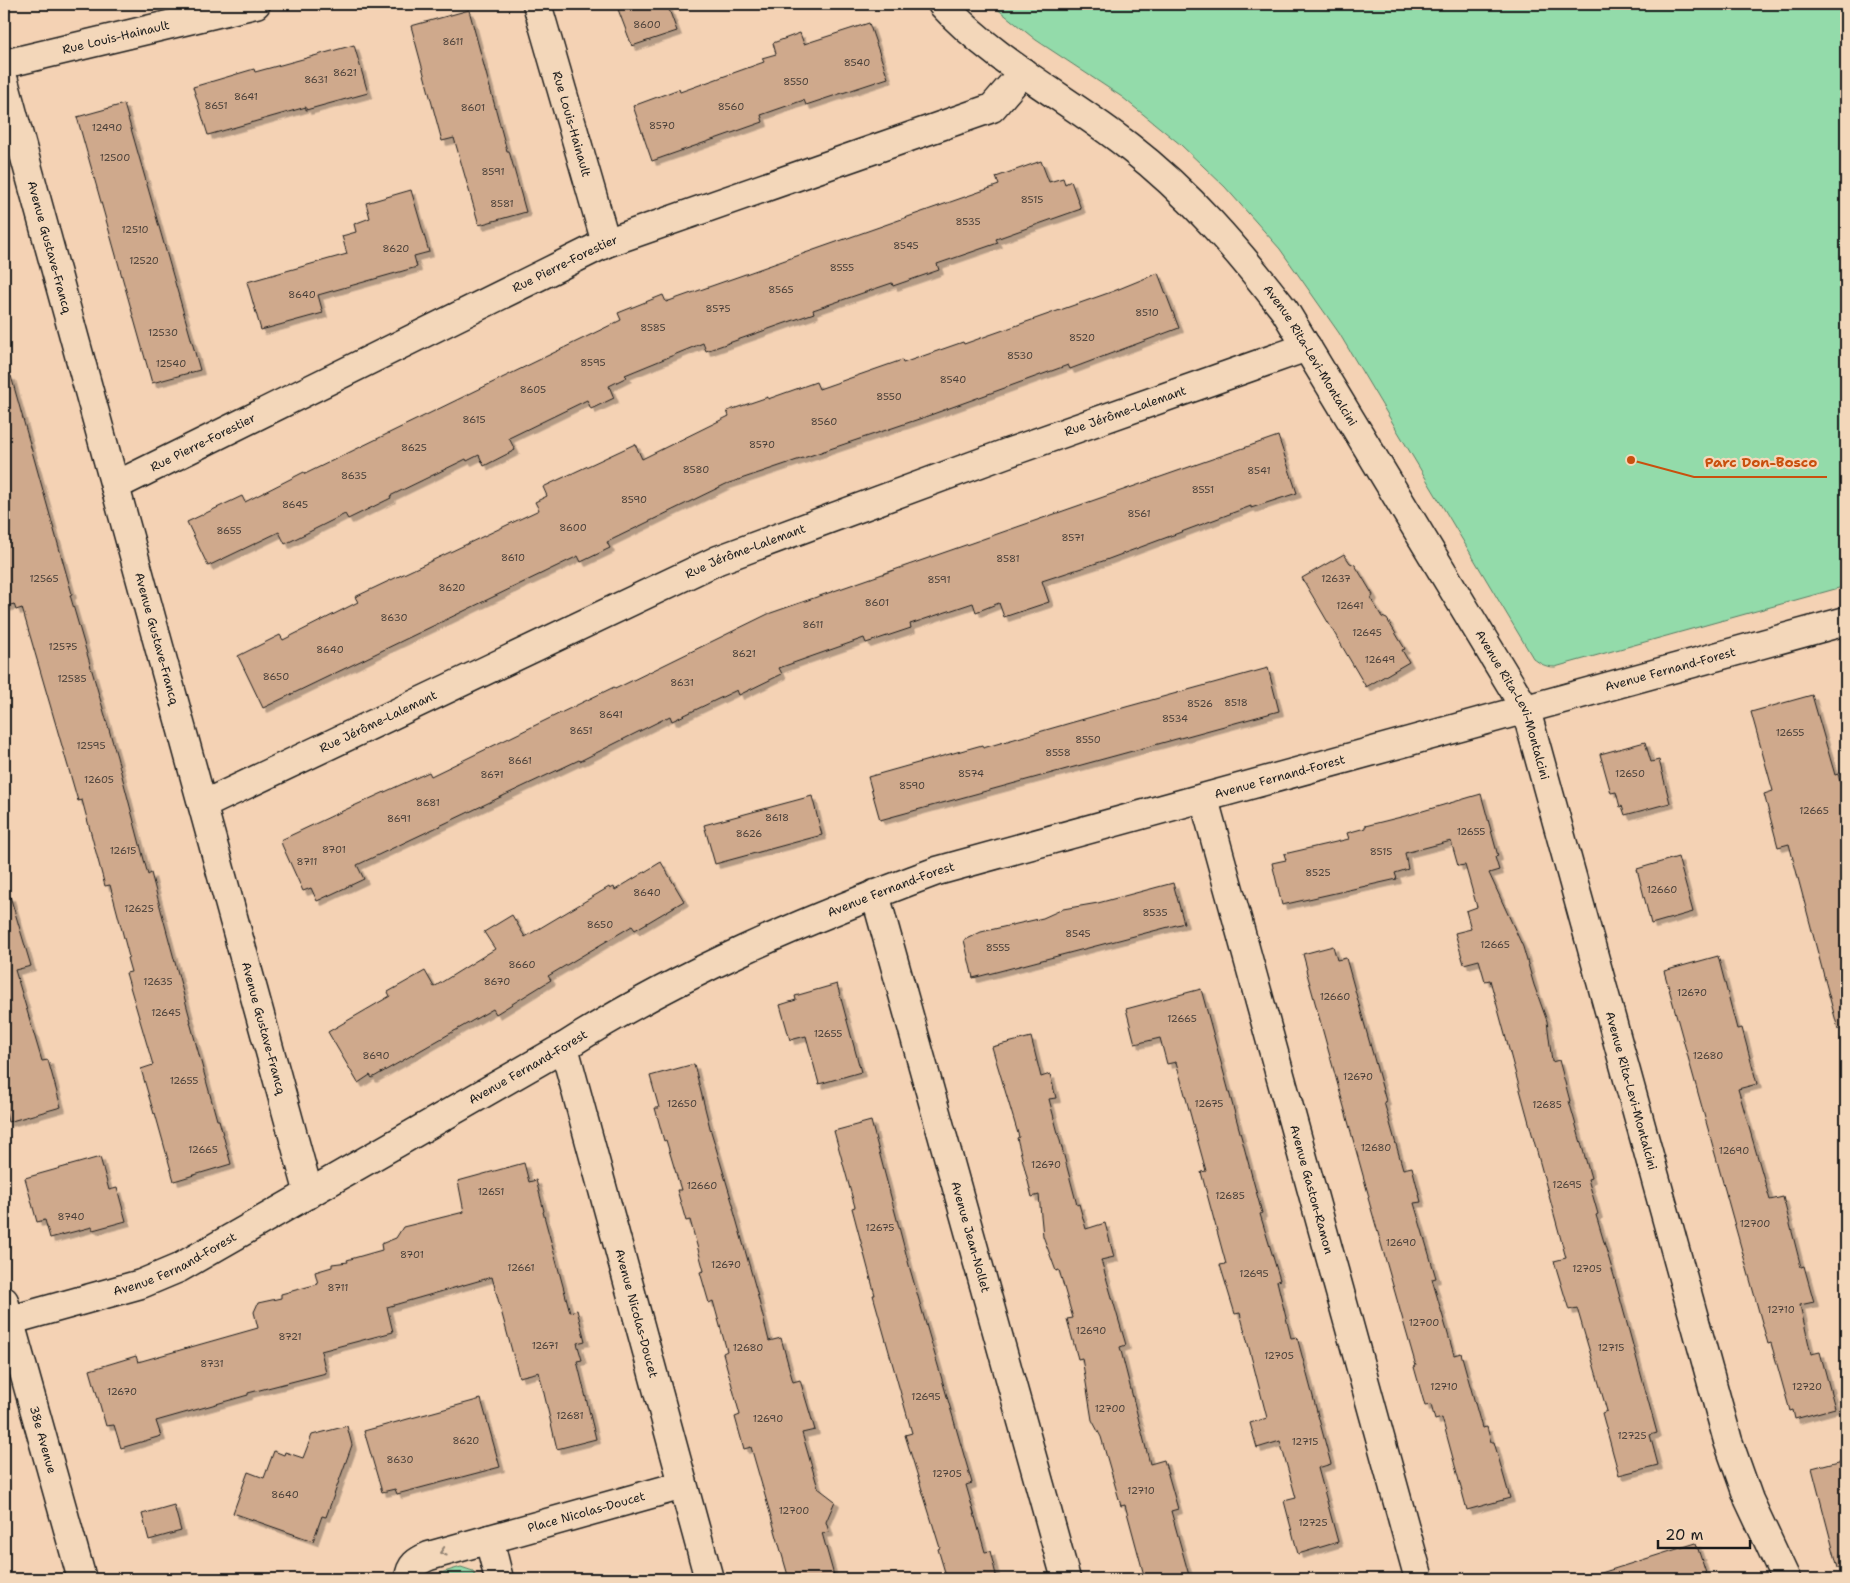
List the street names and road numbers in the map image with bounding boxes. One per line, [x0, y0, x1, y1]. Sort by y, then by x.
street label: Rue Louis-Hainault [61, 17, 171, 58]
street label: Rue Louis-Hainault [549, 69, 595, 179]
street label: Avenue Gustave-Francq [24, 179, 75, 316]
street label: Rue Pierre-Forestier [510, 231, 620, 296]
street label: Avenue Rita-Levi-Montalcini [1260, 282, 1361, 429]
street label: Rue Jérôme-Lalemant [1062, 382, 1188, 440]
street label: Rue Pierre-Forestier [148, 410, 258, 475]
street label: Rue Jérôme-Lalemant [683, 520, 808, 582]
street label: Avenue Gustave-Francq [131, 571, 183, 707]
street label: Avenue Rita-Levi-Montalcini [1472, 627, 1553, 782]
street label: Avenue Fernand-Forest [1603, 644, 1737, 695]
street label: Rue Jérôme-Lalemant [317, 687, 439, 756]
street label: Avenue Fernand-Forest [1213, 751, 1347, 802]
street label: Avenue Fernand-Forest [825, 859, 956, 921]
street label: Avenue Gustave-Francq [238, 960, 290, 1097]
street label: Avenue Rita-Levi-Montalcini [1602, 1010, 1661, 1172]
street label: Avenue Fernand-Forest [466, 1026, 590, 1108]
street label: Avenue Gaston-Ramon [1286, 1123, 1337, 1256]
street label: Avenue Jean-Nollet [947, 1179, 994, 1294]
street label: Avenue Fernand-Forest [111, 1229, 239, 1299]
street label: Avenue Nicolas-Doucet [611, 1247, 662, 1380]
street label: 38e Avenue [26, 1404, 60, 1476]
street label: Place Nicolas-Doucet [526, 1488, 647, 1536]

